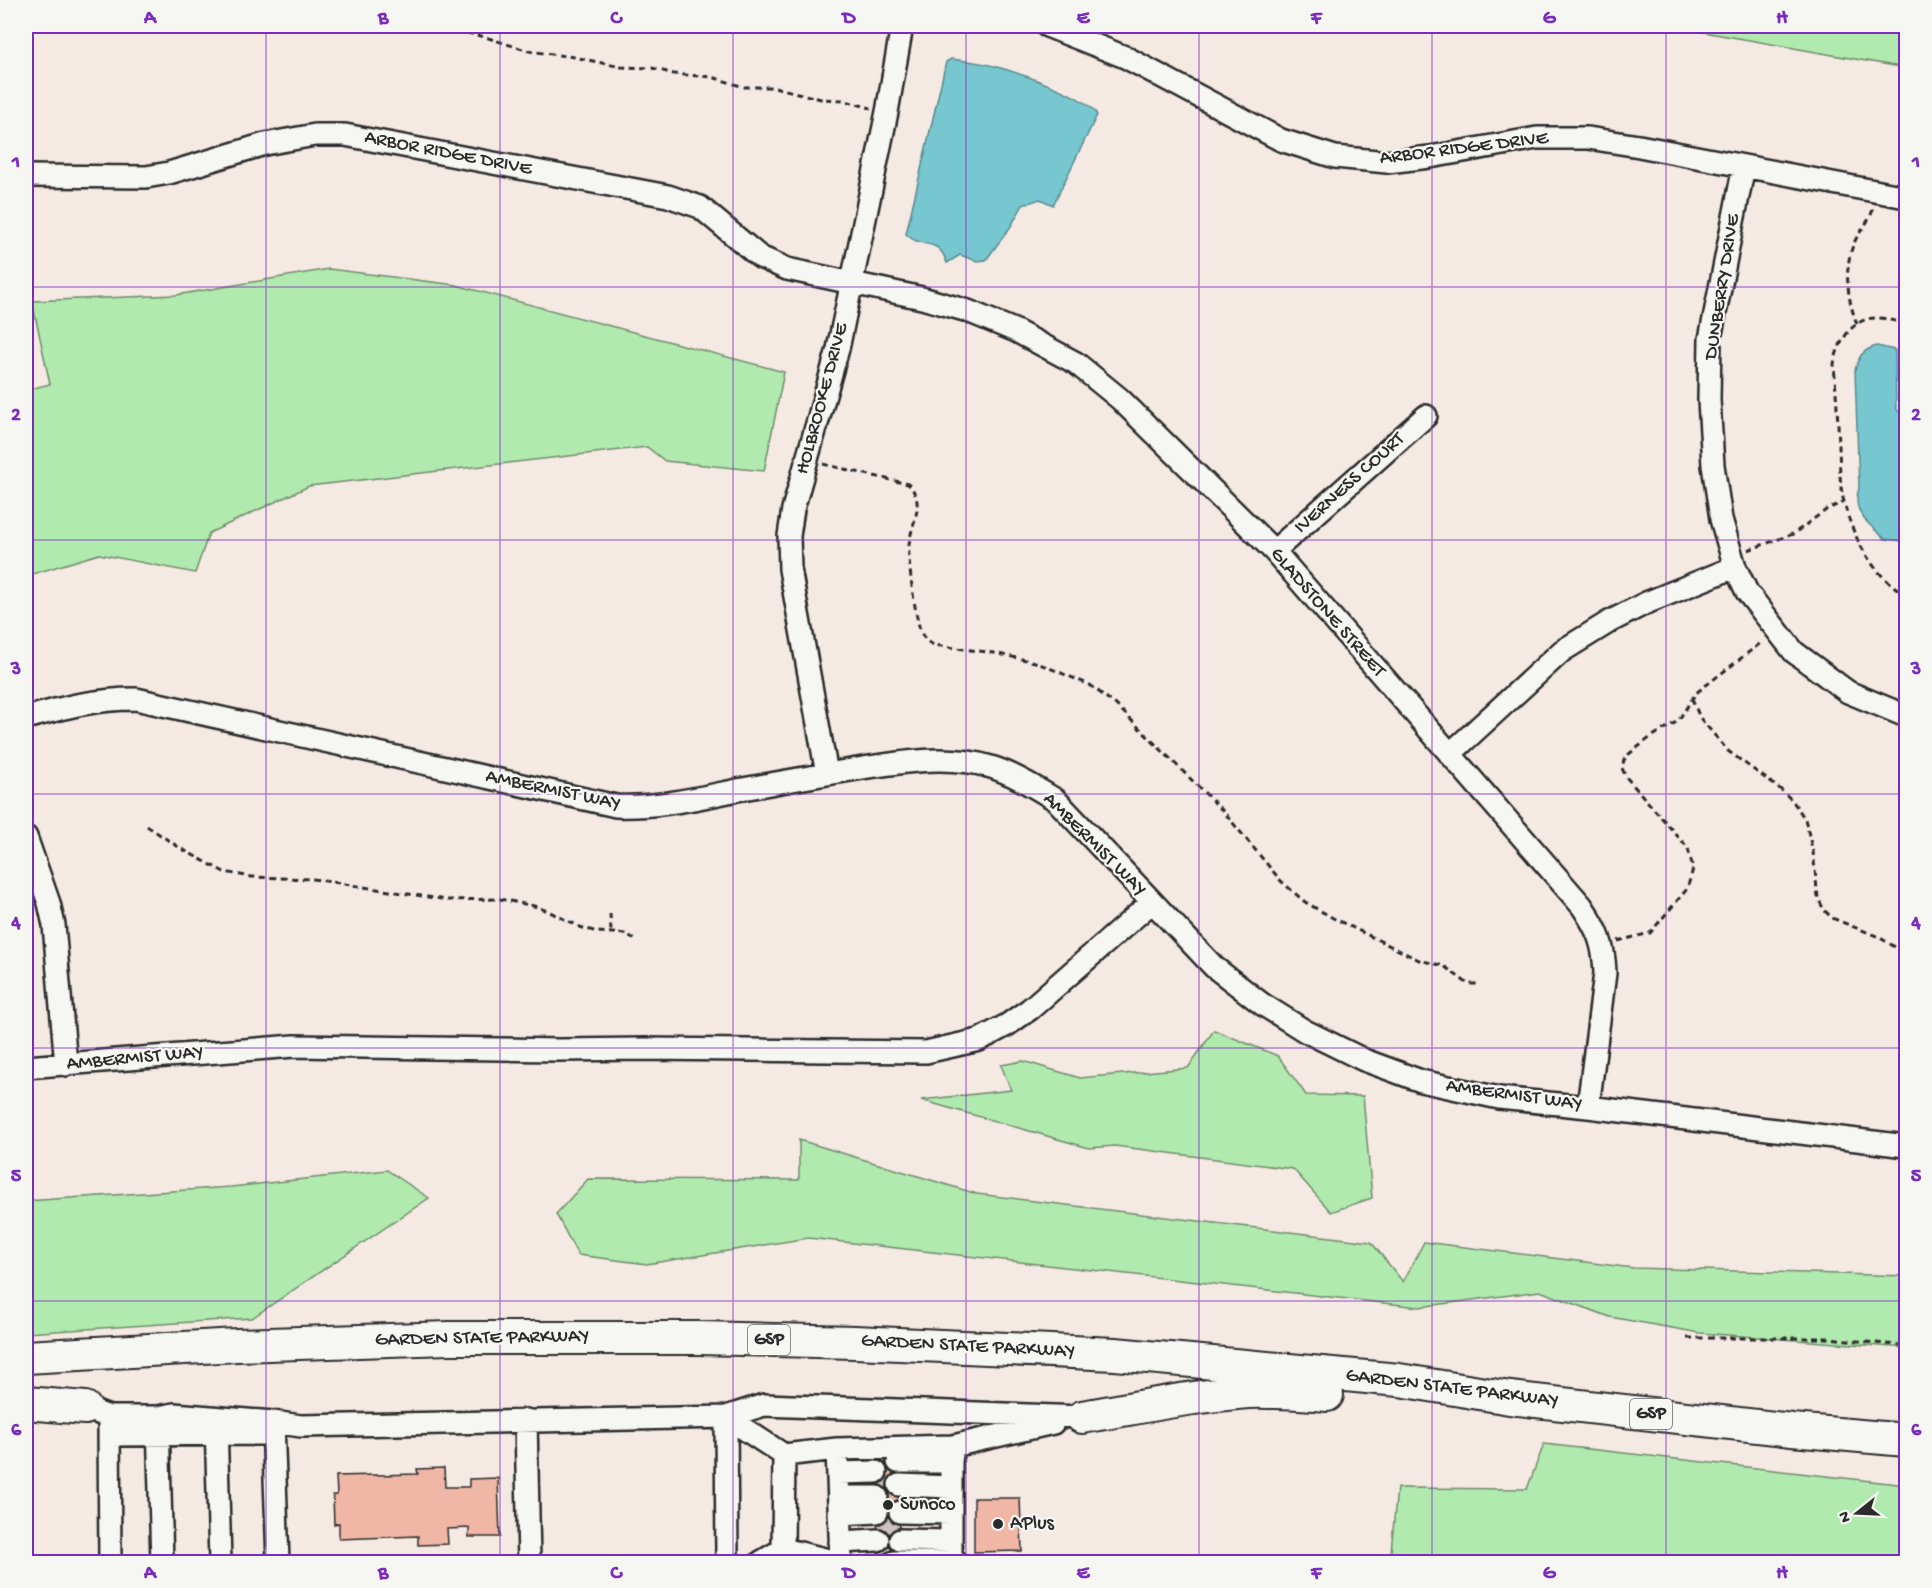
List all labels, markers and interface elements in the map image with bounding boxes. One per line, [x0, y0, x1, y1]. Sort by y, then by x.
text: A [143, 8, 158, 31]
text: B [377, 8, 389, 31]
text: C [610, 8, 624, 31]
text: D [840, 8, 856, 31]
text: E [1077, 8, 1091, 31]
text: F [1310, 8, 1323, 31]
text: G [1543, 8, 1557, 31]
text: H [1776, 8, 1788, 31]
street label: ARBOR RIDGE DRIVE [362, 127, 535, 182]
street label: ARBOR RIDGE DRIVE [1378, 127, 1551, 171]
text: 1 [11, 152, 20, 175]
text: 1 [1911, 152, 1920, 175]
street label: DUNBERRY DRIVE [1700, 211, 1746, 363]
street label: HOLBROOKE DRIVE [792, 319, 855, 477]
text: 2 [11, 405, 21, 428]
text: 2 [1911, 405, 1921, 428]
street label: IVERNESS COURT [1290, 428, 1411, 539]
street label: GLADSTONE STREET [1264, 544, 1390, 683]
text: 3 [10, 659, 21, 682]
text: 3 [1910, 659, 1921, 682]
street label: AMBERMIST WAY [483, 765, 623, 817]
street label: AMBERMIST WAY [1037, 788, 1151, 902]
text: 4 [10, 913, 21, 936]
text: 4 [1910, 913, 1921, 936]
street label: AMBERMIST WAY [66, 1042, 204, 1076]
street label: AMBERMIST WAY [1444, 1075, 1584, 1117]
text: 5 [11, 1166, 22, 1189]
text: 5 [1911, 1166, 1922, 1189]
road number: GSP [748, 1325, 790, 1355]
street label: GARDEN STATE PARKWAY [375, 1326, 589, 1352]
street label: GARDEN STATE PARKWAY [860, 1330, 1076, 1364]
street label: GARDEN STATE PARKWAY [1344, 1365, 1560, 1413]
road number: GSP [1630, 1399, 1672, 1429]
text: 6 [11, 1420, 22, 1443]
text: 6 [1911, 1420, 1922, 1443]
north arrow [1827, 1483, 1887, 1543]
place label: Sunoco [900, 1494, 956, 1517]
marker: Sunoco [881, 1498, 895, 1512]
text: N [1835, 1508, 1857, 1524]
place label: APlus [1010, 1513, 1055, 1536]
marker: APlus [991, 1517, 1005, 1531]
text: A [143, 1563, 158, 1586]
text: B [377, 1563, 389, 1586]
text: C [610, 1563, 624, 1586]
text: D [840, 1563, 856, 1586]
text: E [1077, 1563, 1091, 1586]
text: F [1310, 1563, 1323, 1586]
text: G [1543, 1563, 1557, 1586]
text: H [1776, 1563, 1788, 1586]

